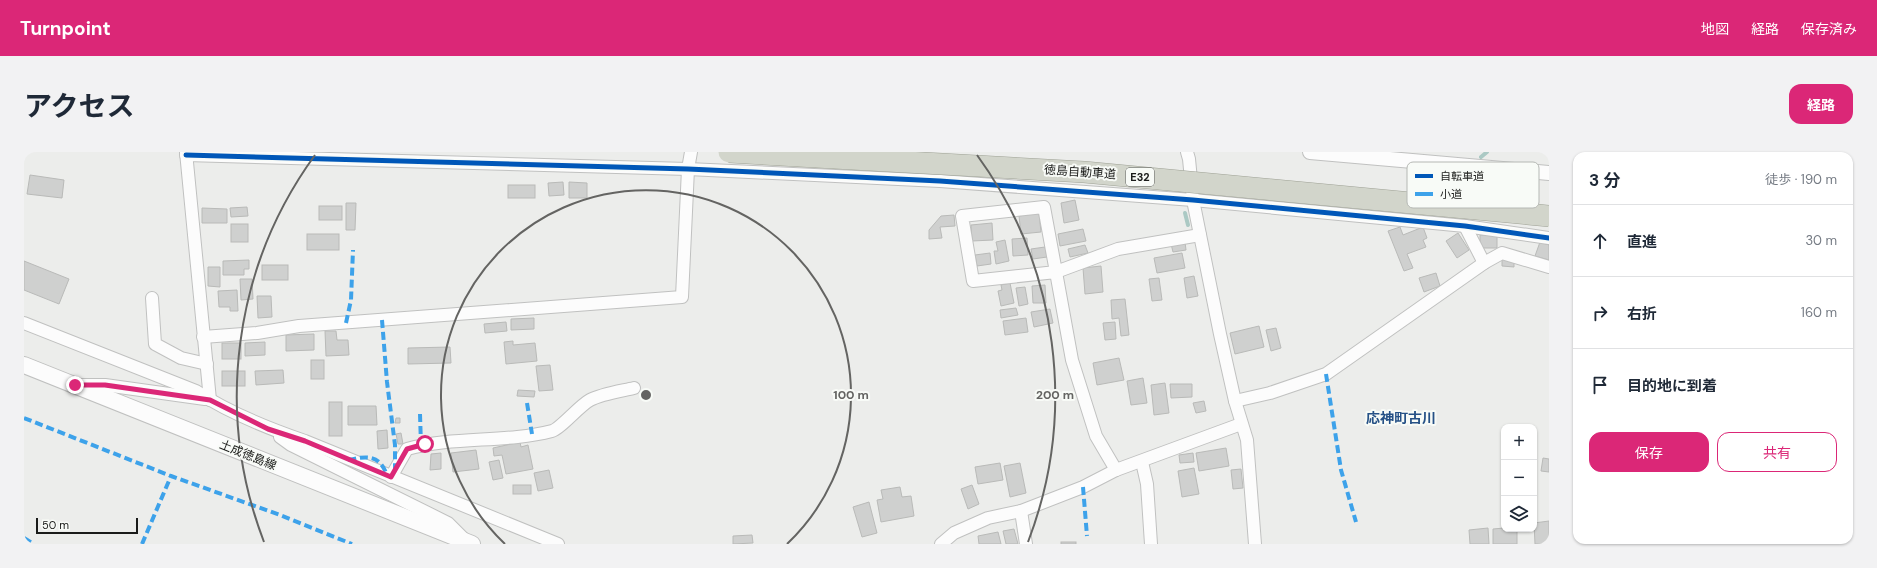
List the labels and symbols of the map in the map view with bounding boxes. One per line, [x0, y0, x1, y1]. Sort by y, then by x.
street label: 徳島自動車道 [1044, 162, 1116, 182]
legend [1407, 162, 1539, 208]
road number: E32 [1126, 168, 1154, 186]
text: 自転車道 [1440, 169, 1484, 183]
text: 小道 [1440, 187, 1462, 201]
route end [66, 376, 84, 394]
text: 100 m [833, 387, 869, 403]
text: 200 m [1036, 387, 1074, 403]
centre of rings [639, 388, 653, 402]
district label: 応神町古川 [1366, 409, 1436, 427]
route start [416, 435, 434, 453]
street label: 土成徳島線 [217, 436, 279, 474]
scale bar [36, 516, 138, 535]

